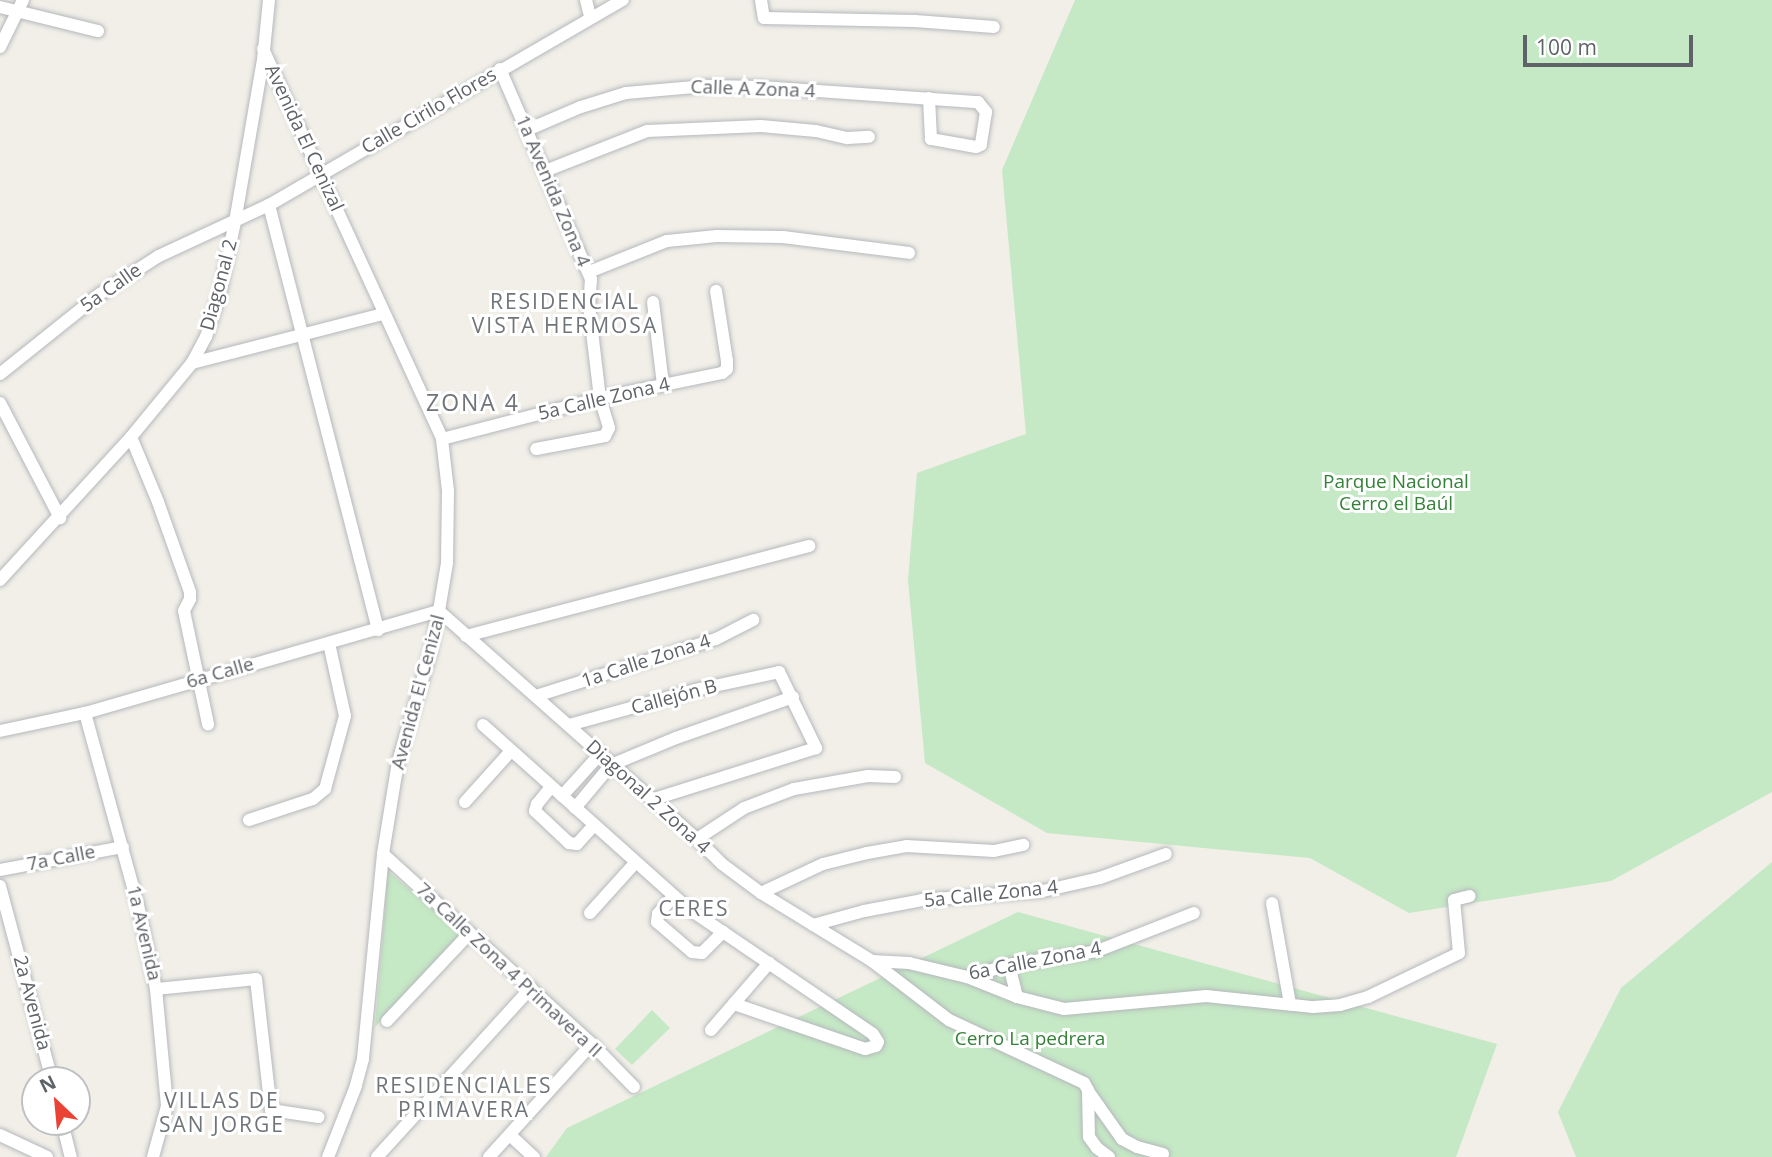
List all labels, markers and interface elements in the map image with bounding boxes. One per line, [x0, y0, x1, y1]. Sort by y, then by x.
scale bar [1527, 21, 1697, 65]
text: 100 m [1536, 33, 1597, 61]
street label: Avenida El Cenizal [260, 61, 348, 215]
street label: Calle Cirilo Flores [358, 63, 500, 159]
street label: Calle A Zona 4 [690, 75, 816, 103]
street label: 1a Avenida Zona 4 [511, 112, 595, 270]
street label: Diagonal 2 [196, 237, 242, 333]
street label: 5a Calle [76, 259, 146, 317]
district label: RESIDENCIAL VISTA HERMOSA [473, 288, 657, 338]
street label: 5a Calle Zona 4 [536, 373, 672, 425]
district label: ZONA 4 [427, 388, 519, 416]
park label: Parque Nacional Cerro el Baúl [1323, 471, 1469, 515]
street label: Avenida El Cenizal [386, 612, 450, 772]
street label: 1a Calle Zona 4 [579, 629, 713, 693]
street label: 6a Calle [184, 653, 256, 693]
street label: Callejón B [629, 675, 719, 719]
street label: Diagonal 2 Zona 4 [581, 735, 715, 859]
street label: 7a Calle [25, 840, 97, 876]
street label: 5a Calle Zona 4 [923, 876, 1059, 912]
street label: 7a Calle Zona 4 Primavera II [411, 878, 607, 1062]
street label: 1a Avenida [122, 883, 166, 983]
district label: CERES [659, 895, 729, 921]
street label: 6a Calle Zona 4 [967, 937, 1103, 985]
street label: 2a Avenida [8, 953, 56, 1053]
park label: Cerro La pedrera [955, 1028, 1105, 1050]
north arrow [21, 1066, 91, 1136]
text: N [35, 1069, 60, 1099]
district label: RESIDENCIALES PRIMAVERA [377, 1072, 551, 1122]
district label: VILLAS DE SAN JORGE [160, 1087, 284, 1137]

